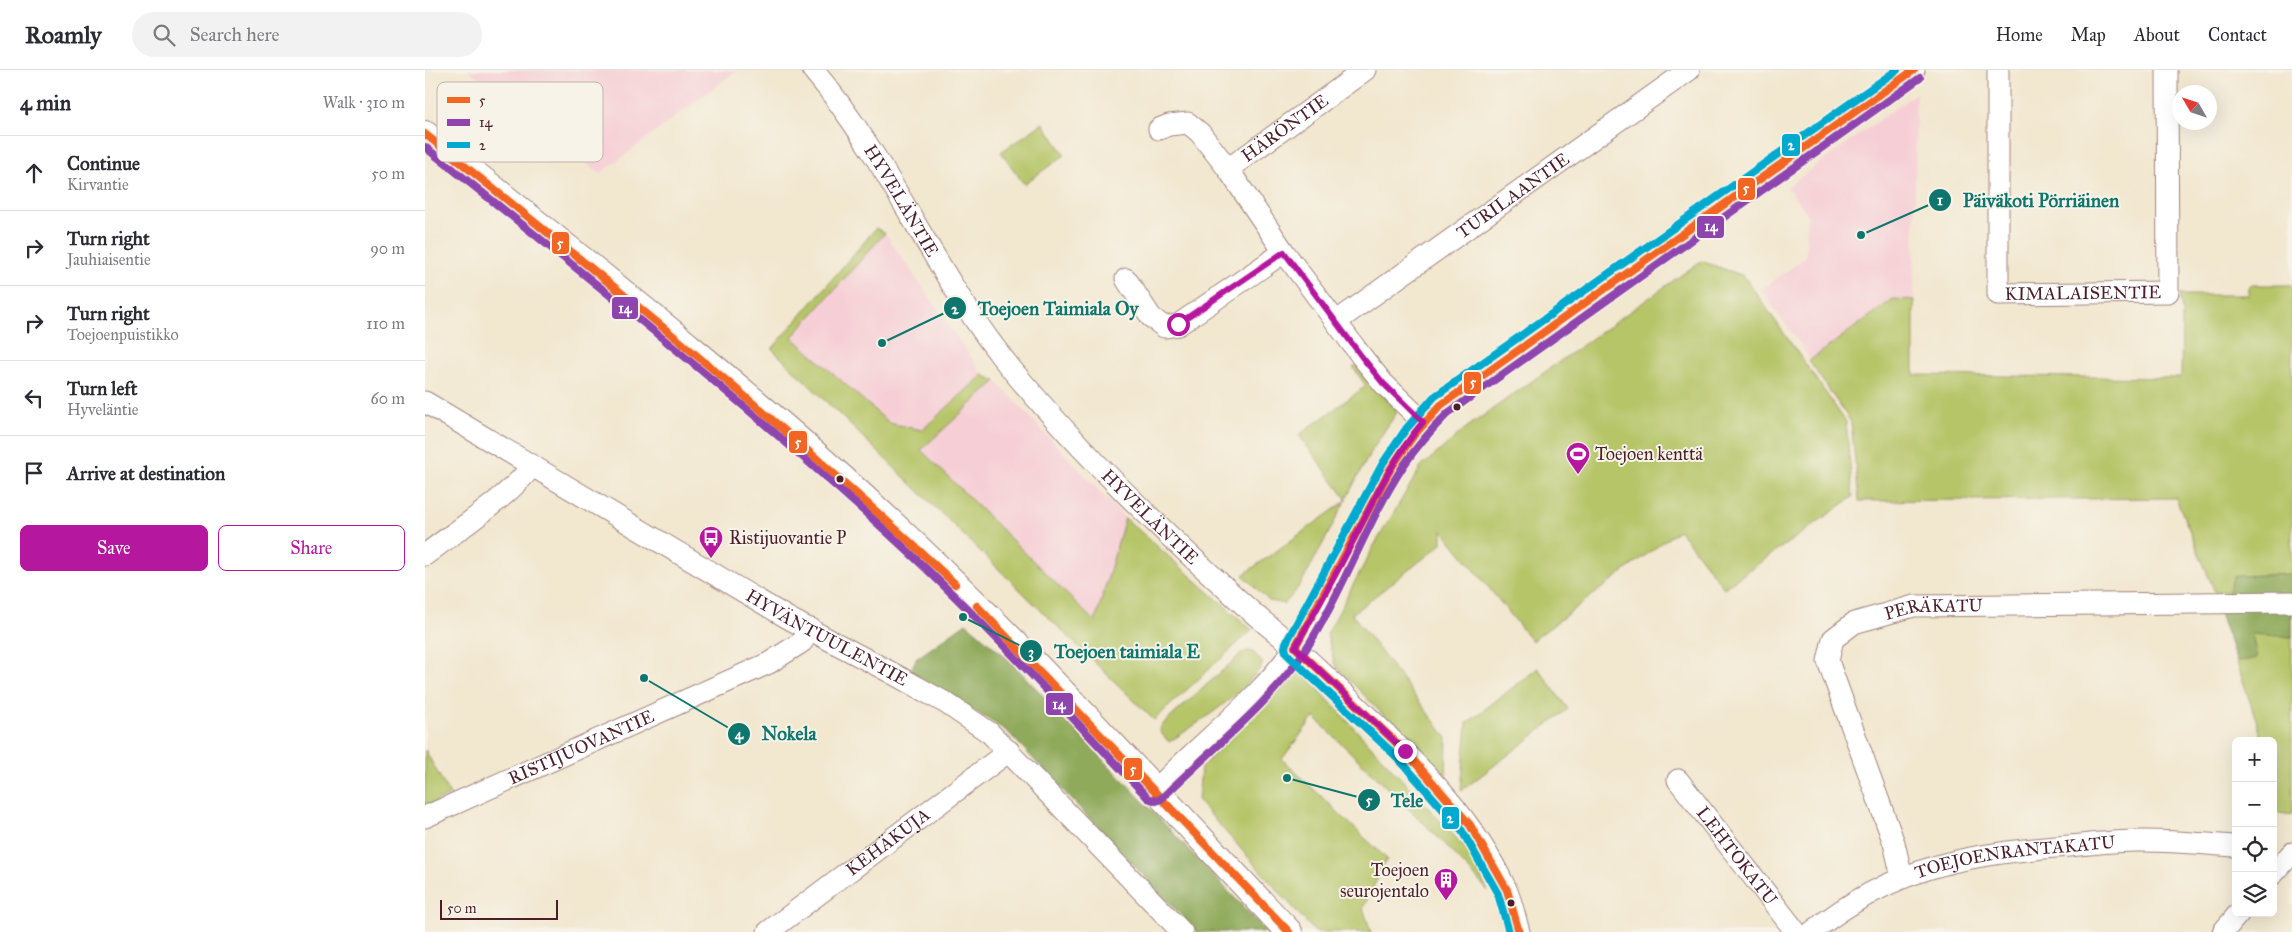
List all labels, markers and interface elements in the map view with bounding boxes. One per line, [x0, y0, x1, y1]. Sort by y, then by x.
search box [132, 12, 482, 57]
text: Roamly [25, 20, 102, 50]
icon: search [150, 21, 178, 49]
text: Search here [190, 23, 280, 46]
text: Home [1996, 24, 2043, 46]
text: Map [2071, 24, 2106, 46]
text: About [2134, 24, 2180, 46]
text: Contact [2208, 24, 2267, 46]
legend [437, 82, 603, 162]
north arrow [2172, 85, 2217, 130]
street label: HÄRÖNTIE [1237, 89, 1332, 167]
text: 4 min [20, 90, 71, 116]
text: 5 [479, 92, 486, 109]
text: Walk · 310 m [323, 93, 405, 112]
text: 14 [479, 114, 494, 131]
line badge: 2 [1781, 133, 1801, 157]
text: 2 [479, 137, 486, 154]
text: 2 [1788, 137, 1796, 154]
street label: HYVELÄNTIE [859, 140, 944, 261]
street label: TURILAANTIE [1452, 148, 1574, 243]
text: Continue [67, 152, 140, 175]
icon: ahead [20, 159, 48, 187]
text: 50 m [371, 164, 405, 183]
text: Kirvantie [67, 175, 129, 194]
line badge: 5 [1737, 177, 1756, 201]
text: 5 [1743, 180, 1750, 197]
callout: Päiväkoti Pörriäinen [1928, 183, 2129, 217]
text: Päiväkoti Pörriäinen [1963, 189, 2120, 212]
text: 1 [1937, 191, 1943, 209]
line badge: 14 [1696, 215, 1725, 239]
text: 14 [1704, 218, 1719, 236]
text: Turn right [67, 227, 150, 250]
line badge: 5 [551, 231, 570, 255]
icon: right [20, 234, 48, 262]
text: 5 [557, 235, 564, 252]
text: 90 m [370, 239, 405, 258]
text: Jauhiaisentie [67, 250, 151, 269]
street label: KIMALAISENTIE [2005, 281, 2161, 305]
callout: Toejoen Taimiala Oy [942, 291, 1148, 325]
line badge: 14 [611, 296, 639, 320]
text: Toejoen Taimiala Oy [977, 297, 1139, 321]
text: 14 [618, 300, 633, 318]
text: 2 [951, 300, 959, 318]
text: Turn right [67, 302, 150, 325]
icon: right [20, 309, 48, 337]
route start [1167, 313, 1190, 336]
text: 110 m [366, 314, 405, 333]
text: Toejoenpuistikko [67, 325, 179, 344]
line badge: 5 [1463, 371, 1482, 395]
text: 5 [1470, 374, 1477, 391]
text: Turn left [67, 377, 137, 400]
icon: left [20, 384, 48, 412]
text: 60 m [371, 389, 405, 408]
text: Hyveläntie [67, 400, 138, 419]
unlabelled marker [1452, 402, 1462, 412]
line badge: 5 [788, 430, 808, 454]
text: 5 [795, 434, 802, 451]
sports icon: Toejoen kenttä [1565, 441, 1591, 475]
place label: Toejoen kenttä [1595, 443, 1703, 465]
icon: arrive [20, 459, 48, 487]
text: Arrive at destination [67, 462, 225, 485]
street label: HYVELÄNTIE [1097, 465, 1203, 569]
unlabelled marker [835, 474, 845, 484]
button: Save [20, 525, 208, 571]
button: Share [218, 525, 405, 571]
bus stop icon: Ristijuovantie P [698, 525, 724, 559]
place label: Ristijuovantie P [729, 527, 846, 549]
street label: HYVÄNTUULENTIE [742, 584, 912, 691]
street label: PERÄKATU [1882, 594, 1984, 625]
callout: Toejoen taimiala E [1019, 634, 1210, 668]
text: Toejoen taimiala E [1053, 640, 1200, 664]
text: 3 [1028, 643, 1034, 662]
line badge: 14 [1045, 692, 1074, 716]
text: 14 [1052, 696, 1067, 714]
street label: RISTIJUOVANTIE [505, 705, 657, 789]
callout: Nokela [726, 717, 826, 751]
text: Nokela [761, 722, 818, 745]
text: 4 [735, 725, 744, 744]
map controls [2232, 737, 2277, 917]
button: + [2232, 737, 2277, 782]
route end [1394, 740, 1417, 763]
line badge: 5 [1123, 757, 1143, 781]
text: 5 [1130, 761, 1137, 778]
button: − [2232, 782, 2277, 827]
callout: Tele [1356, 783, 1434, 817]
text: Tele [1390, 789, 1423, 812]
text: 5 [1366, 791, 1373, 809]
street label: LEHTOKATU [1692, 802, 1782, 910]
street label: KEHÄKUJA [842, 803, 934, 881]
line badge: 2 [1441, 806, 1460, 830]
text: 2 [1447, 810, 1455, 827]
button: locate [2232, 827, 2277, 872]
street label: TOEJOENRANTAKATU [1912, 831, 2117, 883]
place label: Toejoen seurojentalo [1340, 859, 1429, 902]
building icon: Toejoen seurojentalo [1433, 867, 1459, 901]
button: layers [2232, 872, 2277, 917]
scale bar [440, 897, 557, 920]
unlabelled marker [1506, 898, 1516, 908]
text: 50 m [447, 900, 476, 917]

